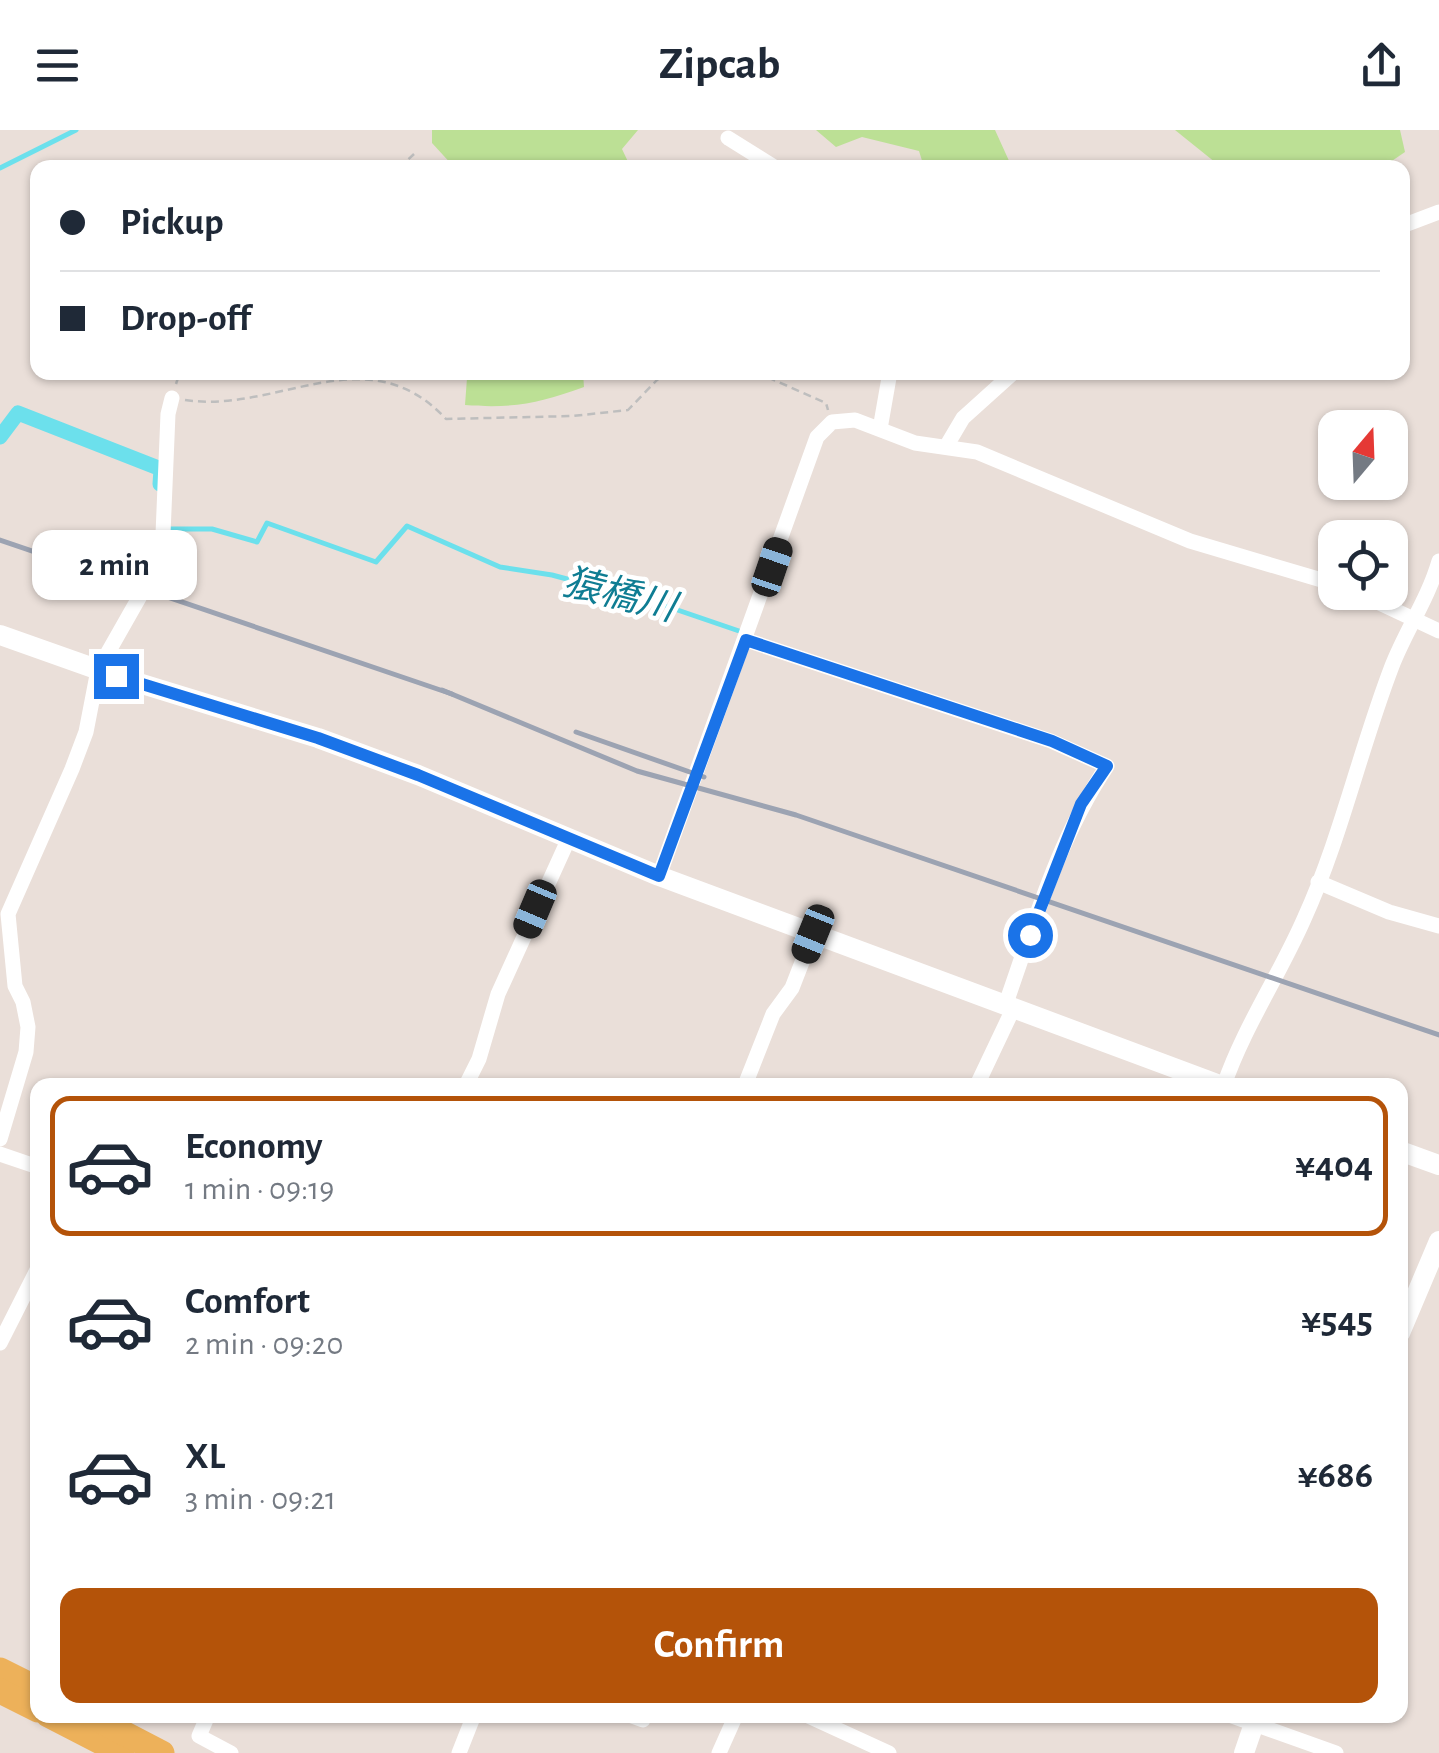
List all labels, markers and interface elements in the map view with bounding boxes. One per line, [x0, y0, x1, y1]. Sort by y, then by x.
icon: menu [30, 38, 85, 93]
icon: share [1354, 38, 1409, 93]
text: Zipcab [659, 42, 780, 87]
text: Pickup [120, 204, 224, 242]
text: Drop-off [120, 300, 251, 338]
north arrow [1318, 410, 1408, 500]
map controls [1318, 410, 1408, 610]
button: locate [1318, 520, 1408, 610]
callout: 2 min [34, 531, 198, 601]
car [748, 534, 796, 600]
text: 2 min [79, 549, 150, 581]
water label: 猿橋川 [559, 562, 683, 629]
route end [94, 654, 139, 699]
car [509, 876, 561, 942]
car [788, 901, 838, 967]
route start [1008, 913, 1053, 958]
icon: car [65, 1121, 155, 1211]
text: Economy [185, 1128, 323, 1166]
text: ¥404 [1295, 1147, 1373, 1185]
text: 1 min · 09:19 [185, 1173, 334, 1205]
icon: car [65, 1276, 155, 1366]
text: Comfort [185, 1283, 310, 1321]
text: ¥545 [1301, 1302, 1373, 1340]
text: 2 min · 09:20 [185, 1328, 343, 1360]
icon: car [65, 1431, 155, 1521]
text: XL [185, 1438, 225, 1476]
text: ¥686 [1298, 1457, 1373, 1495]
text: 3 min · 09:21 [185, 1483, 336, 1515]
button: Confirm [60, 1588, 1378, 1703]

